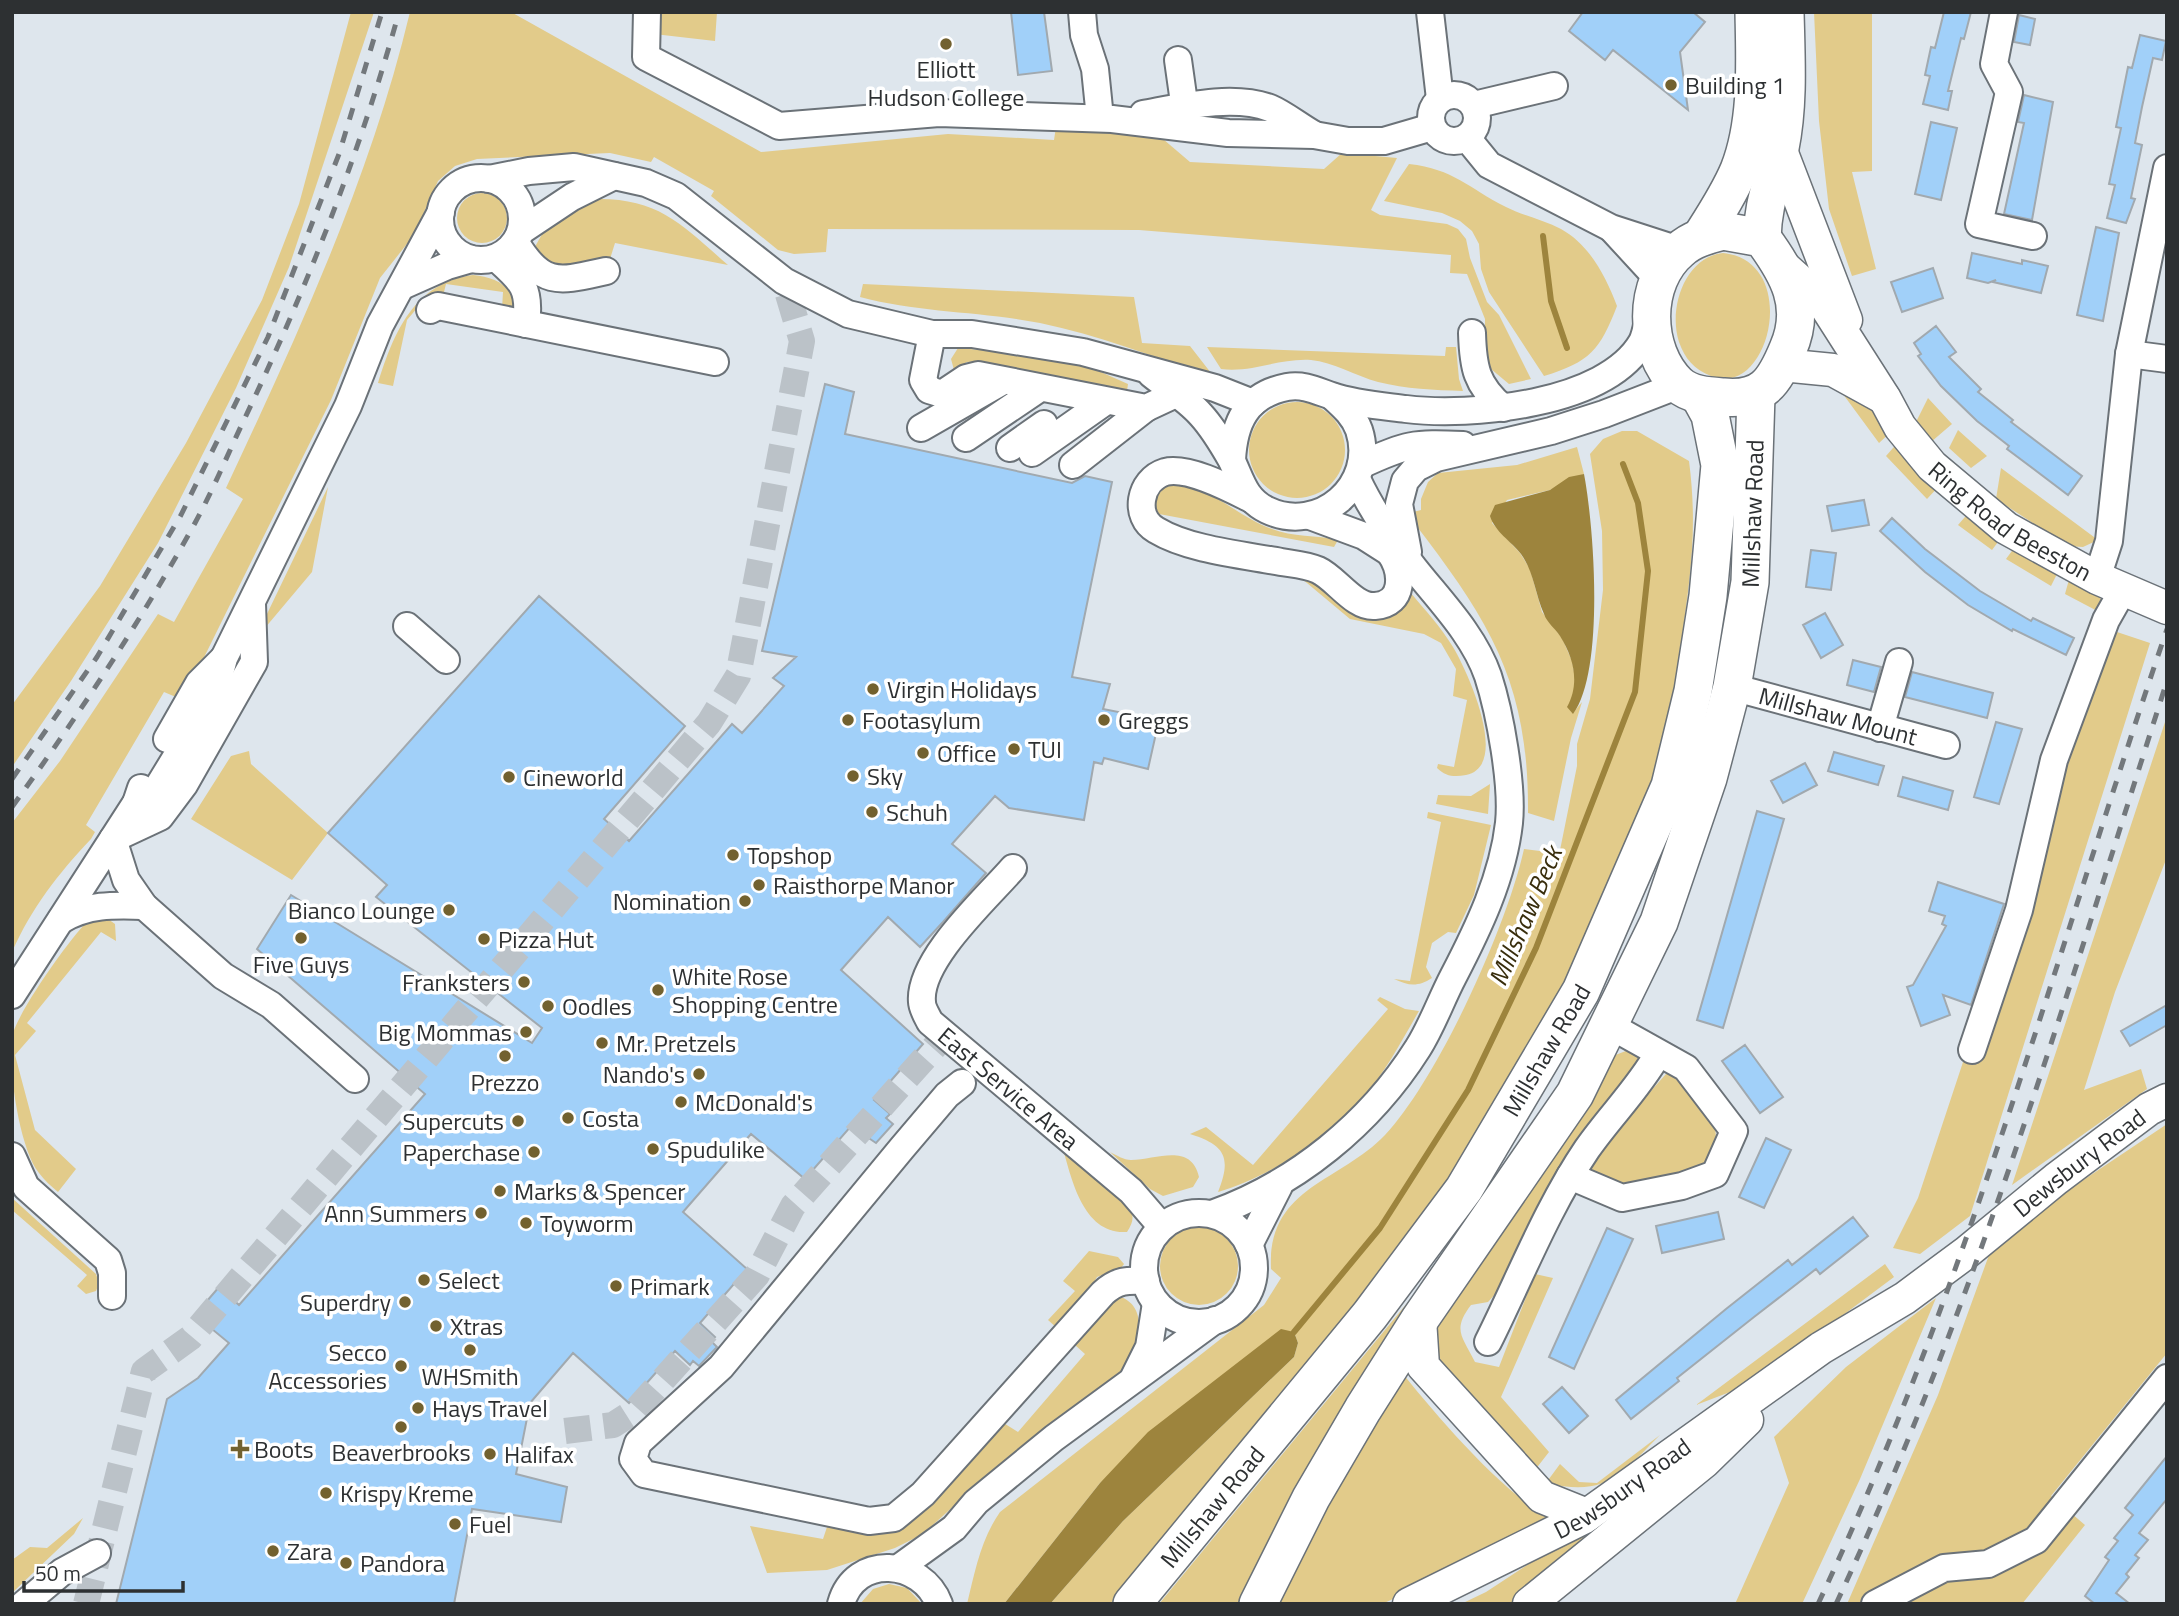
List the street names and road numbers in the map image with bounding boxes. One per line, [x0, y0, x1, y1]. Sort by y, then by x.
street label: Millshaw Road [1732, 439, 1773, 588]
street label: Ring Road Beeston [1921, 452, 2099, 590]
street label: Millshaw Mount [1755, 677, 1922, 755]
street label: Millshaw Road [1493, 977, 1599, 1123]
street label: East Service Area [930, 1018, 1087, 1158]
street label: Dewsbury Road [2005, 1100, 2153, 1225]
street label: Dewsbury Road [1547, 1429, 1698, 1548]
street label: Millshaw Road [1151, 1438, 1273, 1575]

